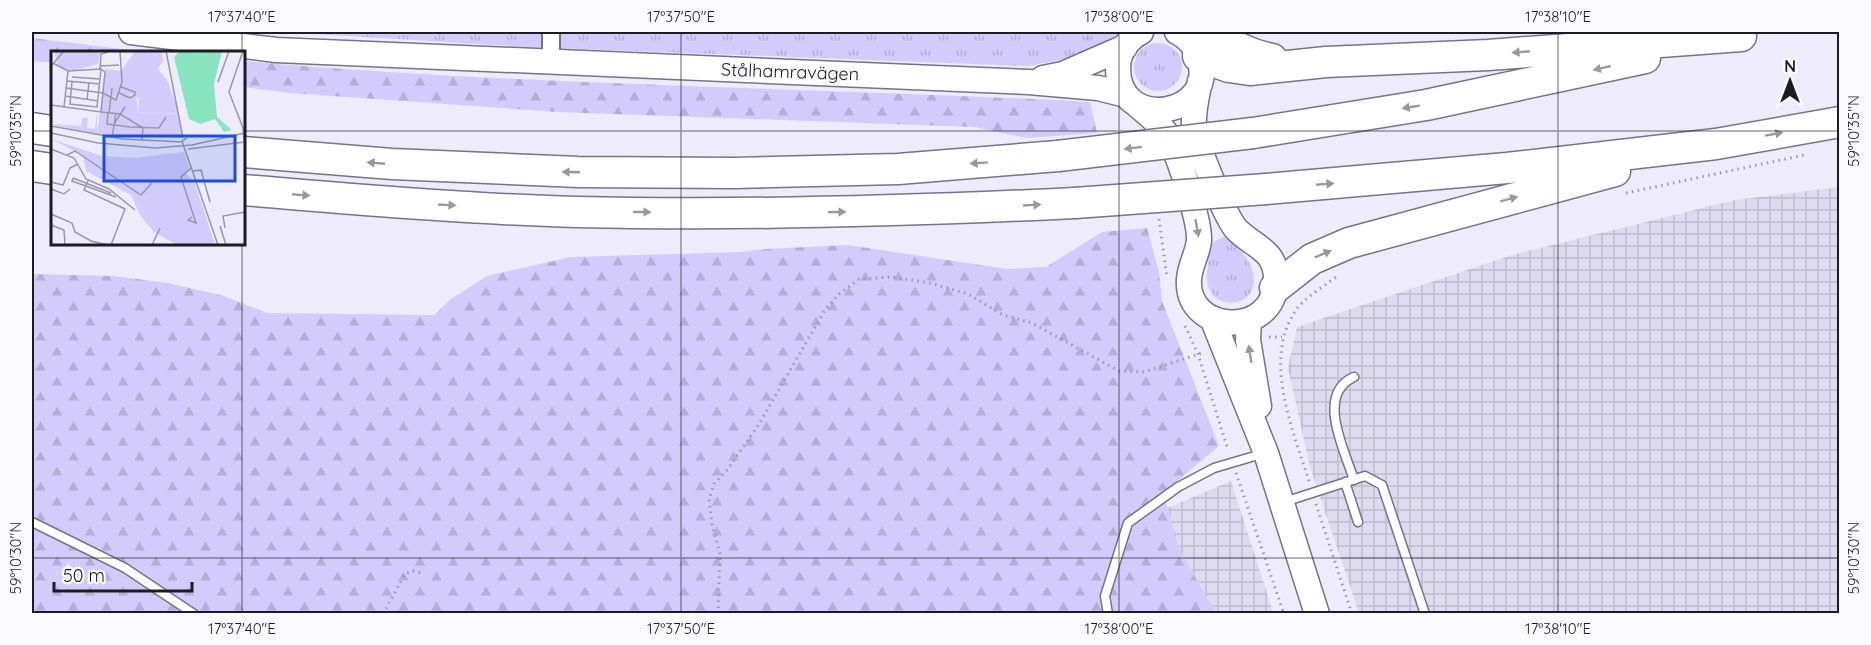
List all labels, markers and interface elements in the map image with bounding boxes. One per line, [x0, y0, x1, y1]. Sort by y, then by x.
text: 17°37'40"E [208, 7, 276, 26]
text: 17°37'50"E [647, 7, 715, 26]
text: 17°38'00"E [1084, 7, 1154, 26]
text: 17°38'10"E [1525, 7, 1591, 26]
one-way arrow [1511, 48, 1530, 57]
inset map [51, 51, 244, 244]
north arrow [1760, 51, 1820, 111]
text: N [1784, 56, 1796, 76]
street label: Stålhamravägen [721, 58, 859, 85]
one-way arrow [1593, 64, 1611, 74]
text: 59°10'35"N [6, 95, 25, 167]
text: 59°10'35"N [1844, 95, 1863, 167]
one-way arrow [1402, 103, 1421, 112]
one-way arrow [1764, 129, 1783, 138]
one-way arrow [1123, 143, 1142, 152]
one-way arrow [367, 158, 386, 168]
one-way arrow [970, 158, 989, 167]
one-way arrow [562, 167, 581, 177]
one-way arrow [1315, 179, 1334, 189]
one-way arrow [292, 190, 311, 200]
one-way arrow [1500, 193, 1518, 203]
one-way arrow [438, 201, 457, 210]
one-way arrow [1022, 201, 1041, 210]
one-way arrow [828, 207, 847, 217]
one-way arrow [633, 208, 652, 217]
one-way arrow [1193, 219, 1202, 238]
one-way arrow [1314, 250, 1331, 259]
one-way arrow [1246, 344, 1255, 363]
text: 59°10'30"N [6, 522, 25, 594]
text: 59°10'30"N [1844, 522, 1863, 594]
scale bar [54, 555, 192, 593]
text: 50 m [63, 564, 105, 587]
text: 17°37'40"E [208, 619, 276, 638]
text: 17°37'50"E [647, 619, 715, 638]
text: 17°38'00"E [1084, 619, 1154, 638]
text: 17°38'10"E [1525, 619, 1591, 638]

